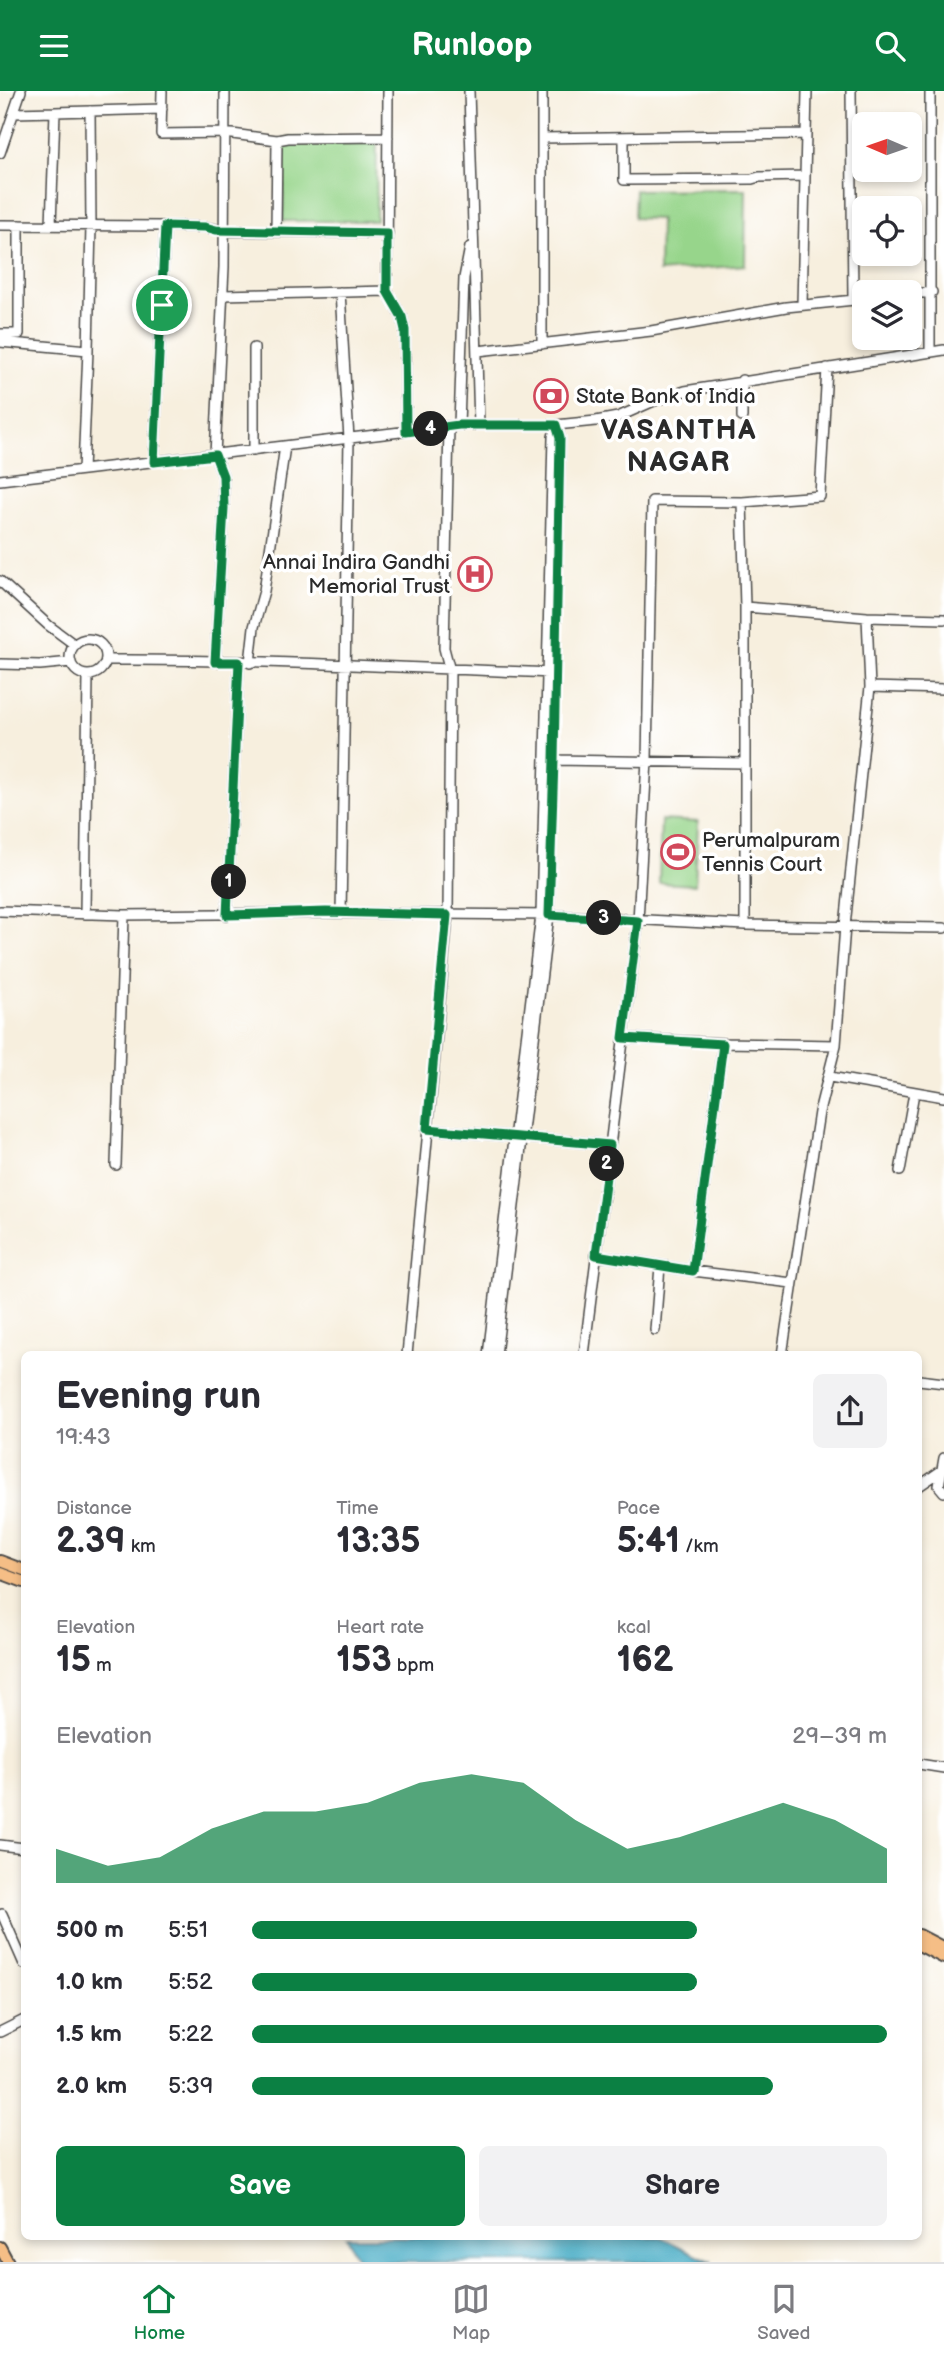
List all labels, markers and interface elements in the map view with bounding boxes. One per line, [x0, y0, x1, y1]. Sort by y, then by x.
text: Runloop [412, 26, 532, 65]
icon: menu [35, 27, 73, 65]
icon: search [871, 27, 909, 65]
north arrow [852, 112, 922, 182]
map controls [852, 112, 922, 350]
button: locate [852, 196, 922, 266]
pin [132, 275, 192, 335]
button: layers [852, 280, 922, 350]
icon: arrive [143, 286, 181, 324]
bank icon: State Bank of India [532, 377, 570, 415]
place label: State Bank of India [576, 384, 756, 409]
pin: 4 [414, 411, 448, 447]
district label: VASANTHA NAGAR [601, 414, 757, 479]
text: 4 [425, 417, 436, 440]
place label: Annai Indira Gandhi Memorial Trust [263, 550, 451, 599]
hospital icon: Annai Indira Gandhi Memorial Trust [456, 555, 494, 593]
place label: Perumalpuram Tennis Court [702, 828, 840, 877]
sports icon: Perumalpuram Tennis Court [659, 833, 697, 871]
pin: 1 [212, 865, 246, 899]
text: 1 [225, 870, 233, 893]
pin: 3 [586, 901, 622, 935]
text: 3 [598, 906, 609, 929]
pin: 2 [590, 1147, 624, 1181]
text: 2 [601, 1152, 612, 1175]
text: Evening run [56, 1374, 261, 1419]
button: share [813, 1374, 887, 1448]
text: 19:43 [56, 1423, 111, 1451]
text: Distance [56, 1497, 132, 1520]
text: Time [336, 1497, 378, 1520]
text: Pace [617, 1497, 660, 1520]
text: 2.39 [56, 1520, 126, 1563]
text: 13:35 [336, 1520, 421, 1563]
text: 5:41 [617, 1520, 680, 1563]
text: km [126, 1535, 156, 1558]
text: /km [680, 1535, 719, 1558]
text: Elevation [56, 1616, 135, 1639]
text: Heart rate [336, 1616, 424, 1639]
text: kcal [617, 1616, 651, 1639]
text: 15 [56, 1639, 91, 1682]
text: 153 [336, 1639, 392, 1682]
text: 162 [617, 1639, 674, 1682]
text: m [91, 1654, 112, 1677]
text: bpm [392, 1654, 434, 1677]
text: Elevation [56, 1722, 152, 1750]
text: 29–39 m [792, 1722, 887, 1750]
text: 500 m [56, 1916, 124, 1944]
text: 5:51 [168, 1916, 208, 1944]
text: 1.0 km [56, 1968, 123, 1996]
text: 5:52 [168, 1968, 213, 1996]
text: 1.5 km [56, 2020, 122, 2048]
text: 5:22 [168, 2020, 213, 2048]
text: 2.0 km [56, 2072, 127, 2100]
text: 5:39 [168, 2072, 213, 2100]
button: Save [56, 2146, 465, 2226]
button: Share [479, 2146, 887, 2226]
tab: Home [133, 2280, 185, 2345]
tab: Map [452, 2280, 490, 2345]
tab: Saved [757, 2280, 811, 2345]

